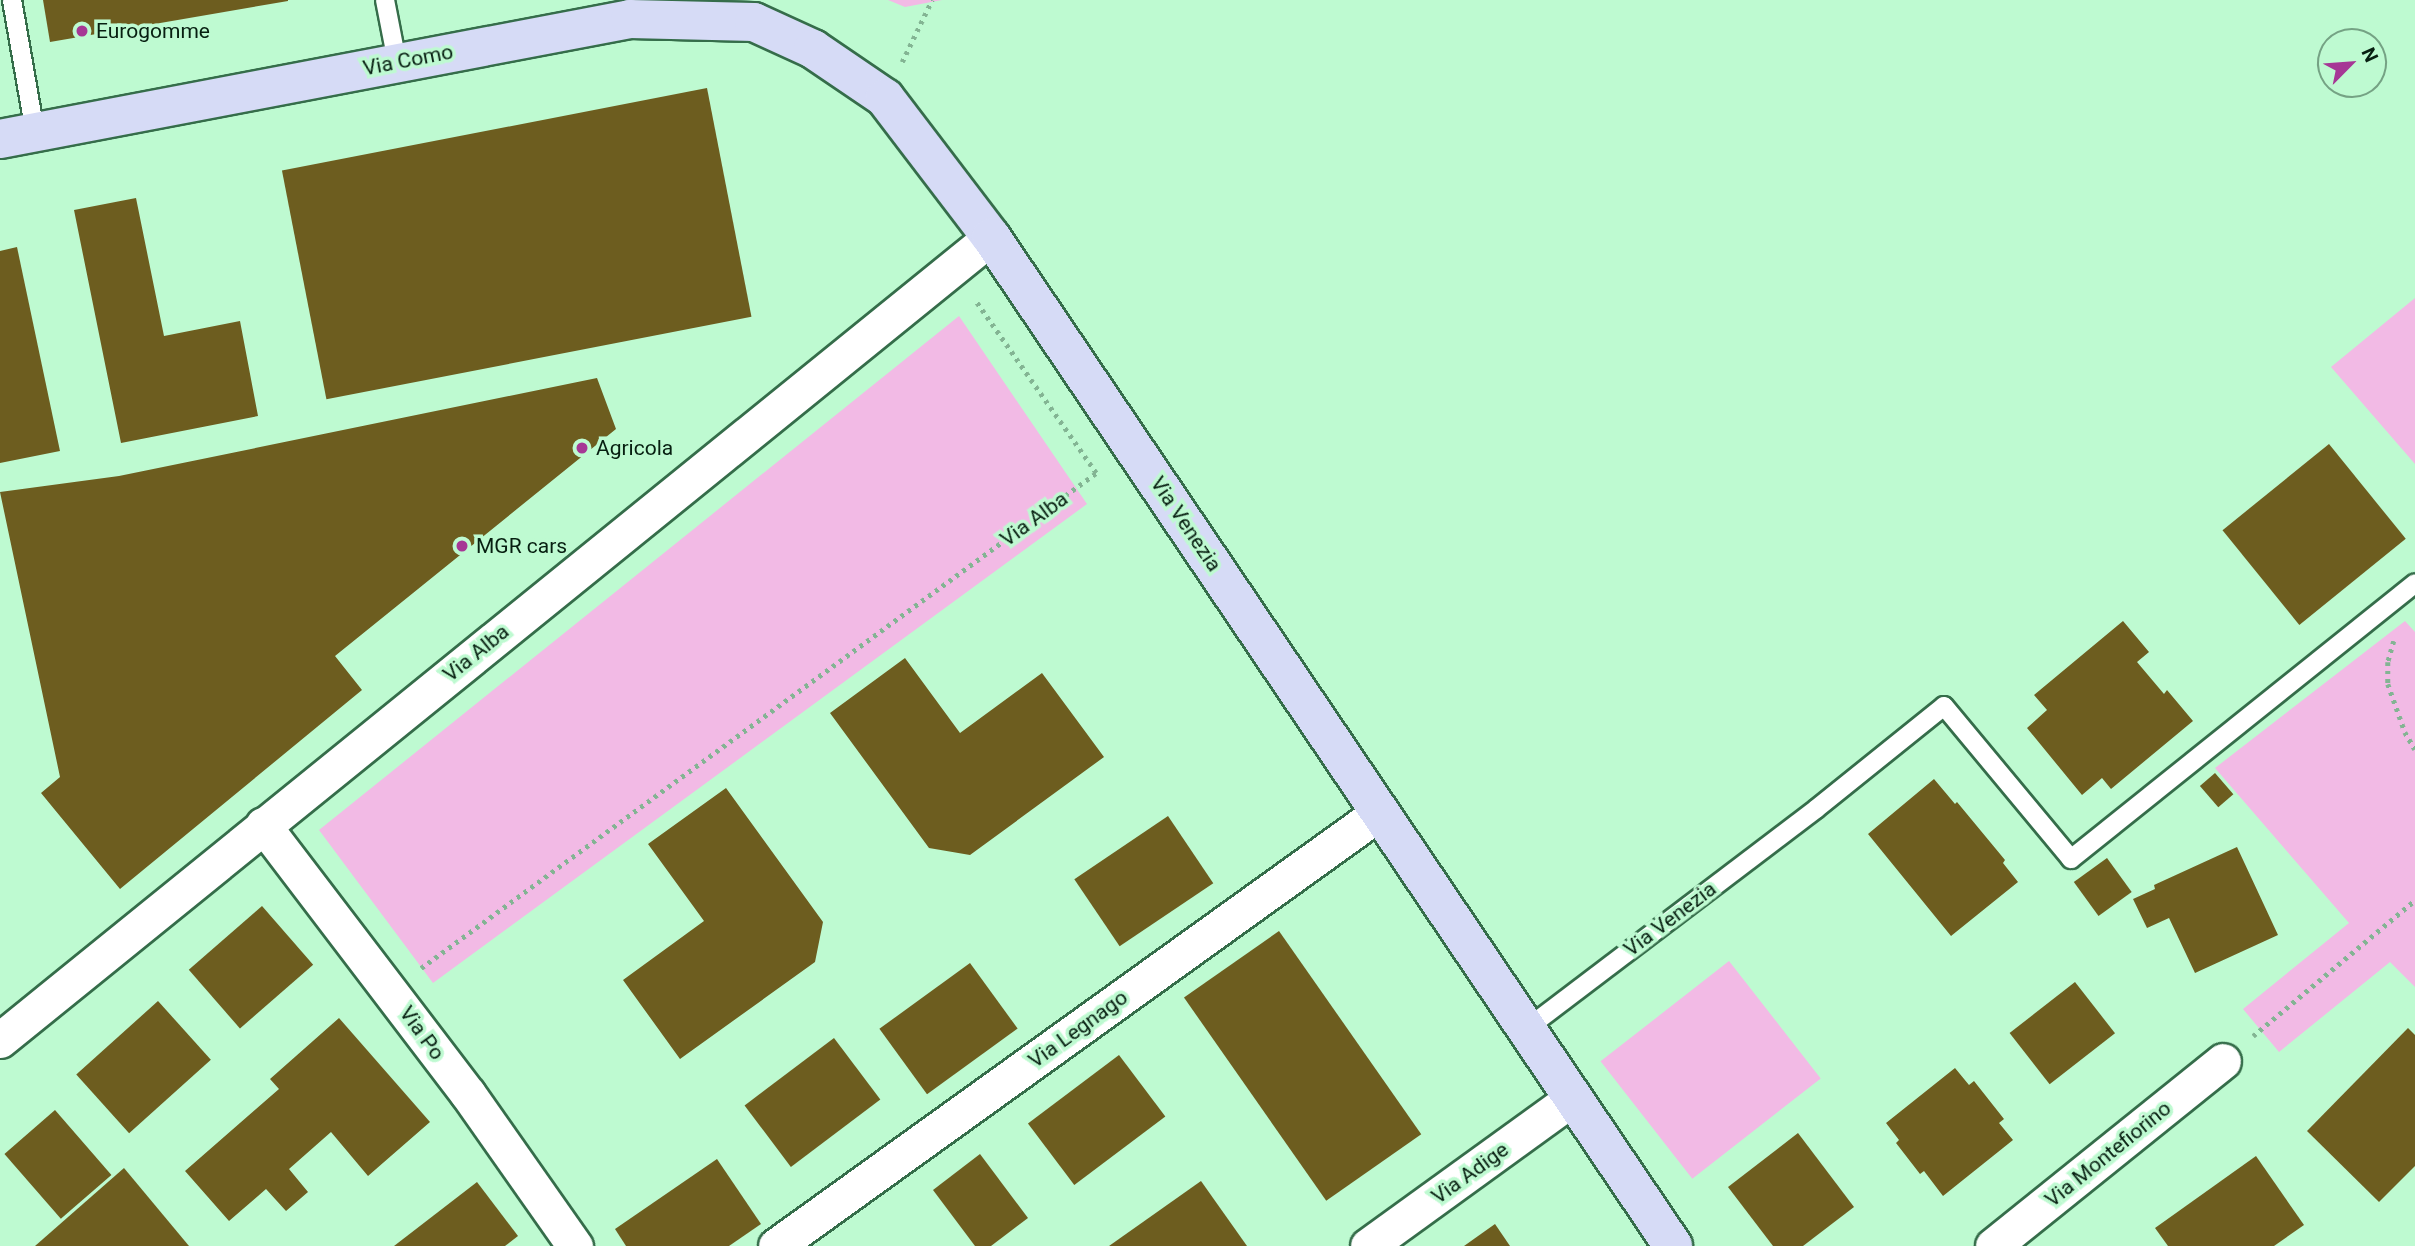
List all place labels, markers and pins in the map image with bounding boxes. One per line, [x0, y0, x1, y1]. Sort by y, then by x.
place label: Eurogomme [96, 18, 210, 44]
marker: Eurogomme [74, 23, 90, 39]
place label: Agricola [596, 435, 673, 461]
marker: Agricola [574, 440, 590, 456]
place label: MGR cars [476, 533, 567, 559]
marker: MGR cars [454, 538, 470, 554]

